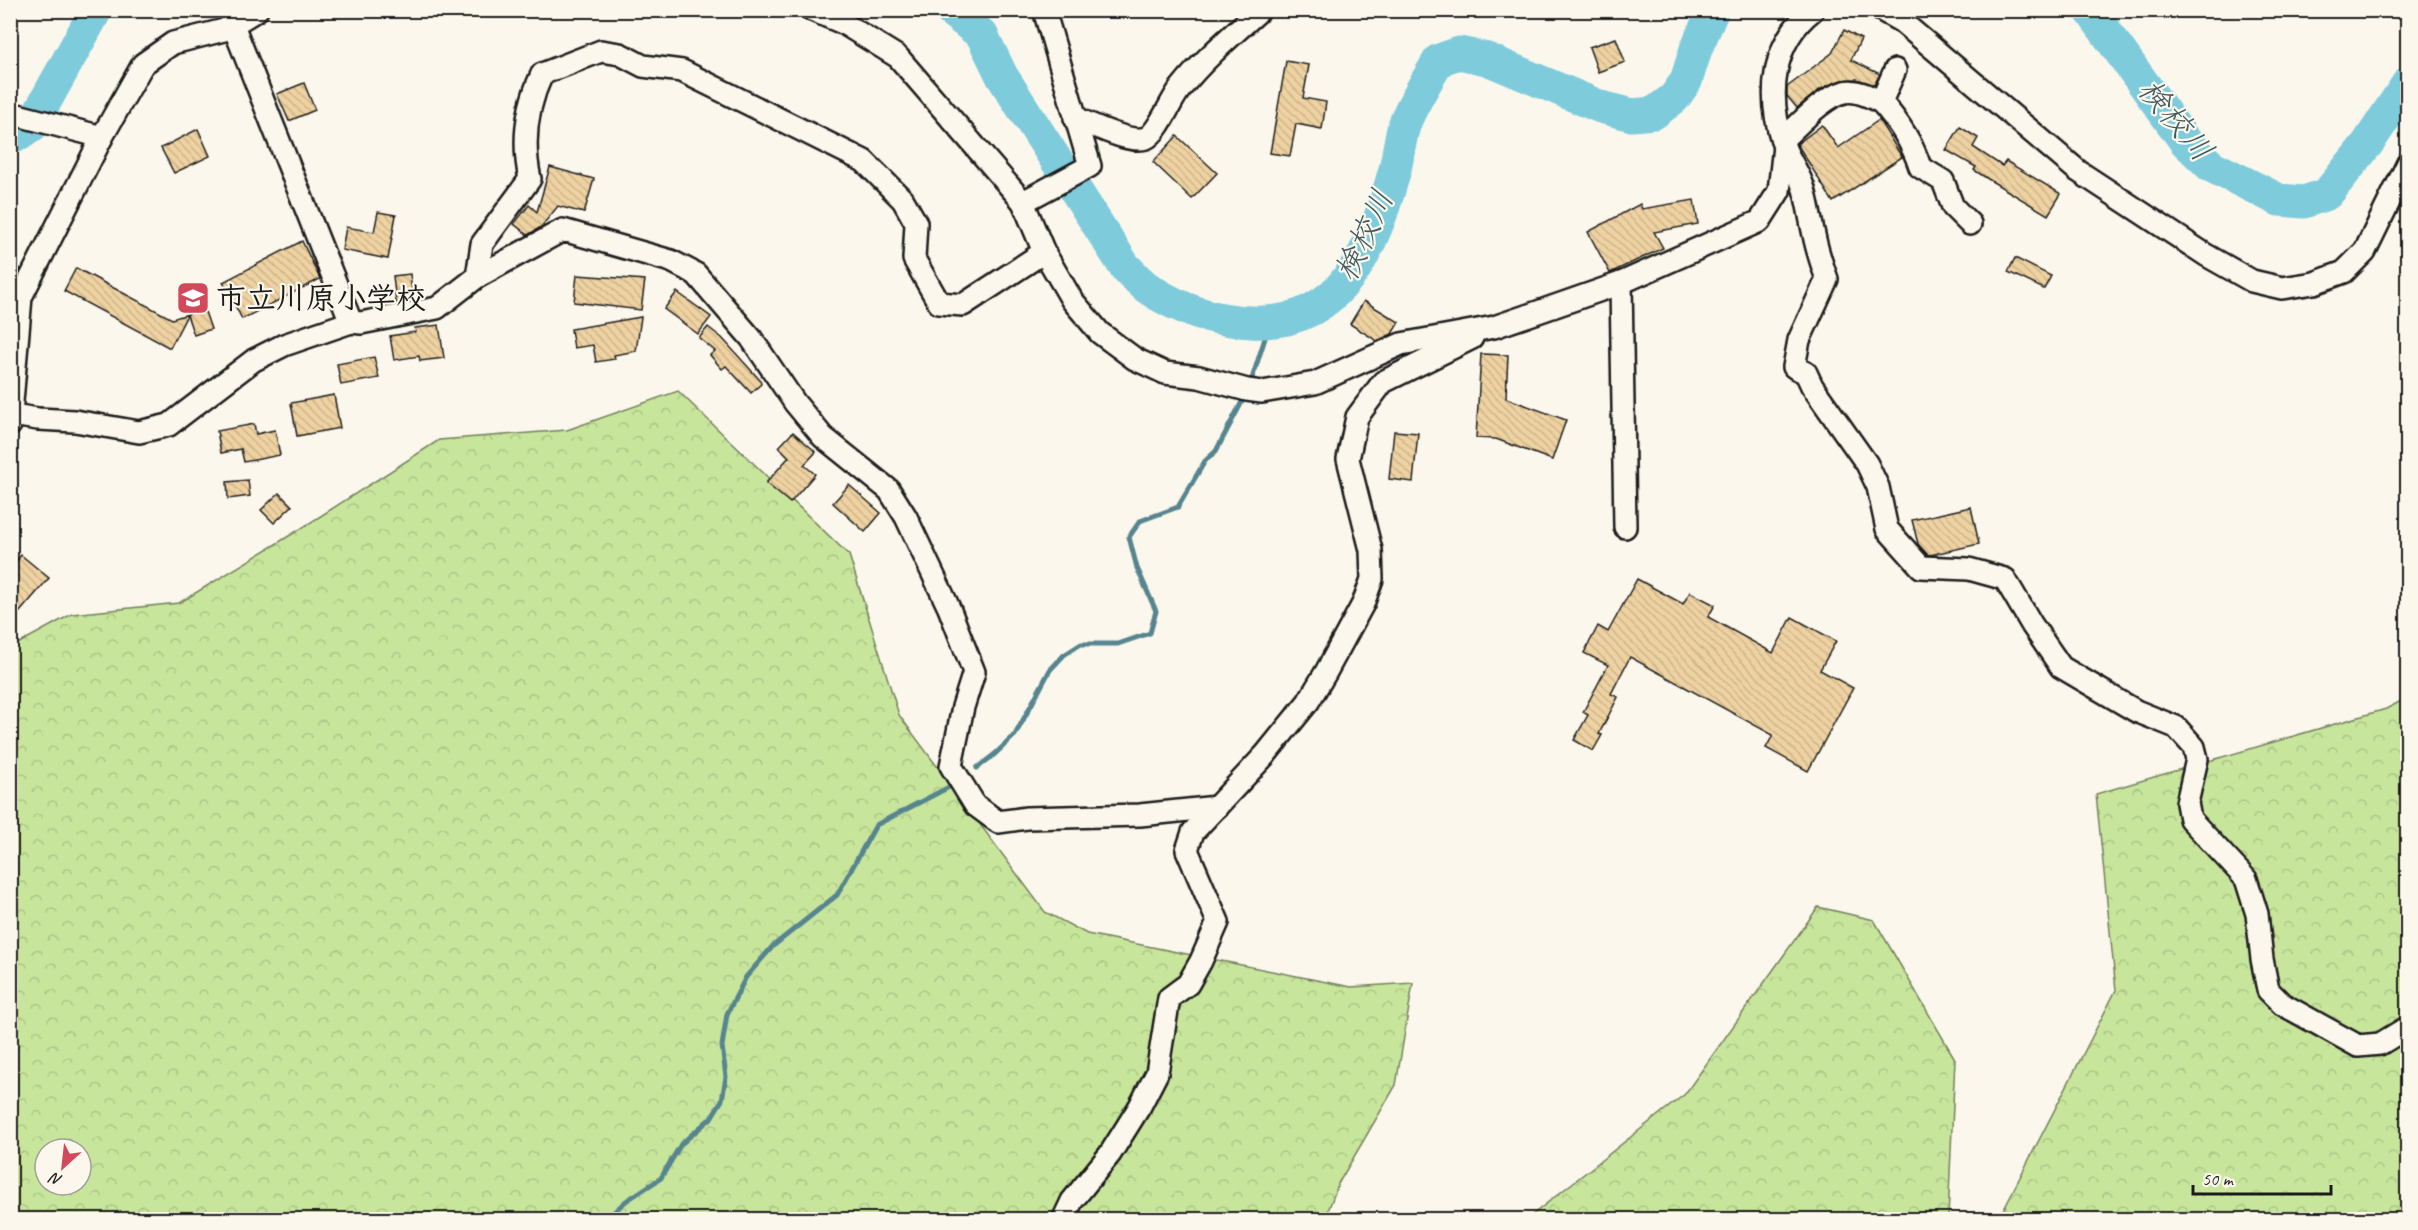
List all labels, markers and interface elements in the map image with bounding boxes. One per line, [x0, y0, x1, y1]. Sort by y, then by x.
water label: 検校川 [2129, 70, 2223, 170]
water label: 検校川 [1325, 183, 1403, 287]
place label: 市立川原小学校 [216, 279, 426, 317]
school or university icon: 市立川原小学校 [175, 280, 211, 316]
north arrow [33, 1137, 93, 1197]
scale bar [2193, 1158, 2331, 1196]
text: N [45, 1167, 66, 1191]
text: 50 m [2202, 1168, 2235, 1190]

